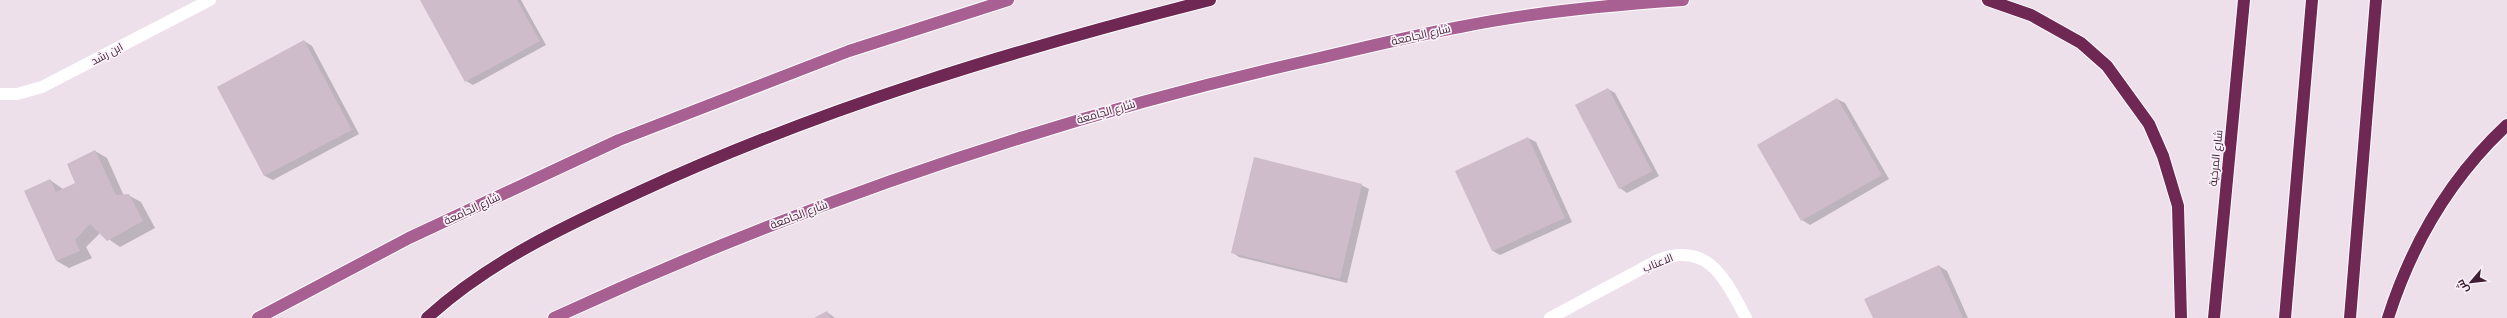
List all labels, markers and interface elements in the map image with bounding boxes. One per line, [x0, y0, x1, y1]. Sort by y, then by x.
street label: شارع الجامعة [1390, 22, 1452, 49]
street label: ابن رشد [89, 40, 125, 68]
street label: شارع الجامعة [1075, 97, 1137, 128]
street label: شارع المرخية [2207, 129, 2226, 187]
street label: شارع الجامعة [442, 190, 503, 229]
street label: شارع الجامعة [768, 198, 830, 233]
street label: الاعناب [1641, 251, 1675, 275]
north arrow [2451, 262, 2491, 302]
text: ش [2454, 277, 2472, 296]

